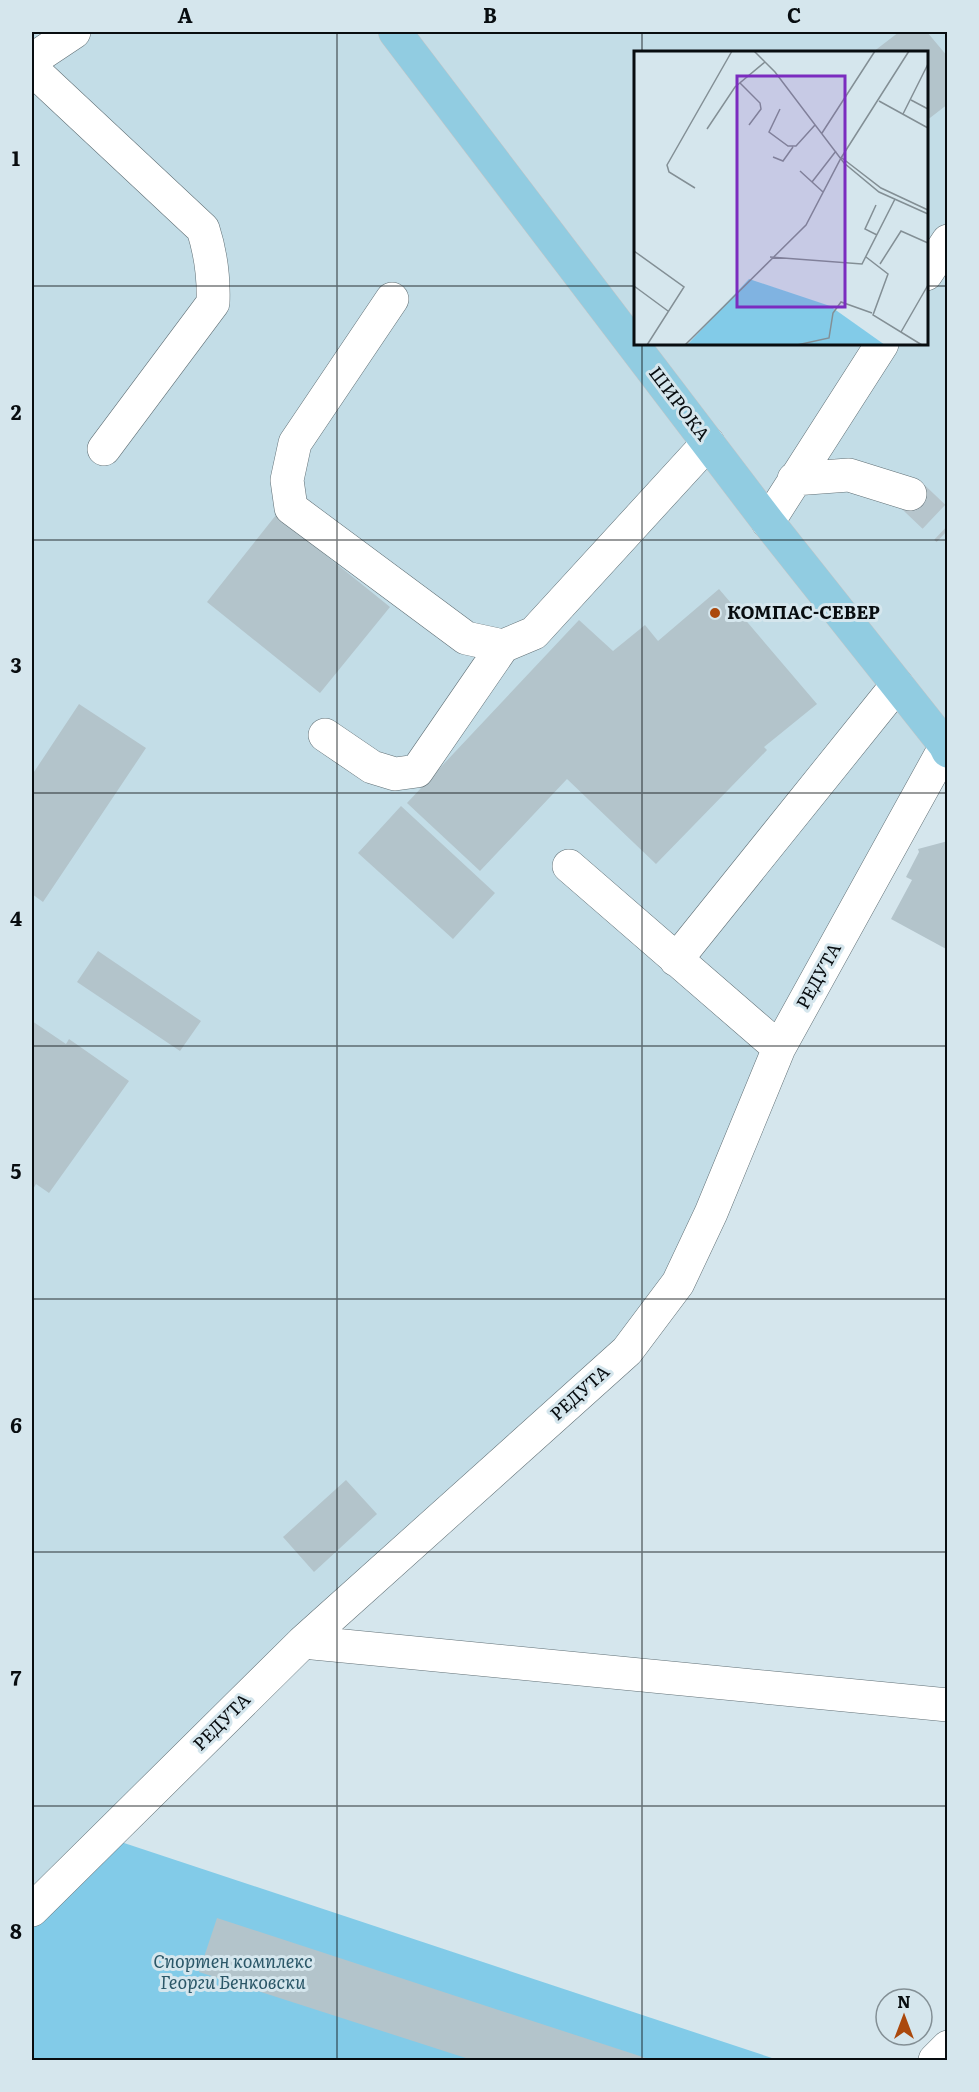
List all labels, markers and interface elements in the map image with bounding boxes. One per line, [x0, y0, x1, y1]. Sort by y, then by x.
text: A [177, 0, 193, 29]
text: B [483, 0, 497, 29]
text: C [787, 0, 801, 29]
inset map [634, 51, 928, 345]
text: 1 [12, 142, 20, 172]
street label: ШИРОКА [643, 360, 717, 446]
text: 2 [11, 396, 22, 426]
place label: КОМПАС-СЕВЕР [727, 598, 880, 625]
marker: КОМПАС-СЕВЕР [708, 606, 722, 620]
text: 3 [10, 649, 22, 679]
text: 4 [10, 902, 22, 932]
street label: РЕДУТА [788, 937, 847, 1013]
text: 5 [11, 1155, 22, 1185]
street label: РЕДУТА [543, 1358, 615, 1426]
text: 6 [10, 1409, 22, 1439]
text: 7 [11, 1662, 22, 1692]
street label: РЕДУТА [186, 1686, 256, 1756]
text: 8 [10, 1915, 22, 1945]
park label: Спортен комплекс Георги Бенковски [153, 1947, 313, 1995]
north arrow [874, 1987, 934, 2047]
text: N [897, 1989, 911, 2013]

